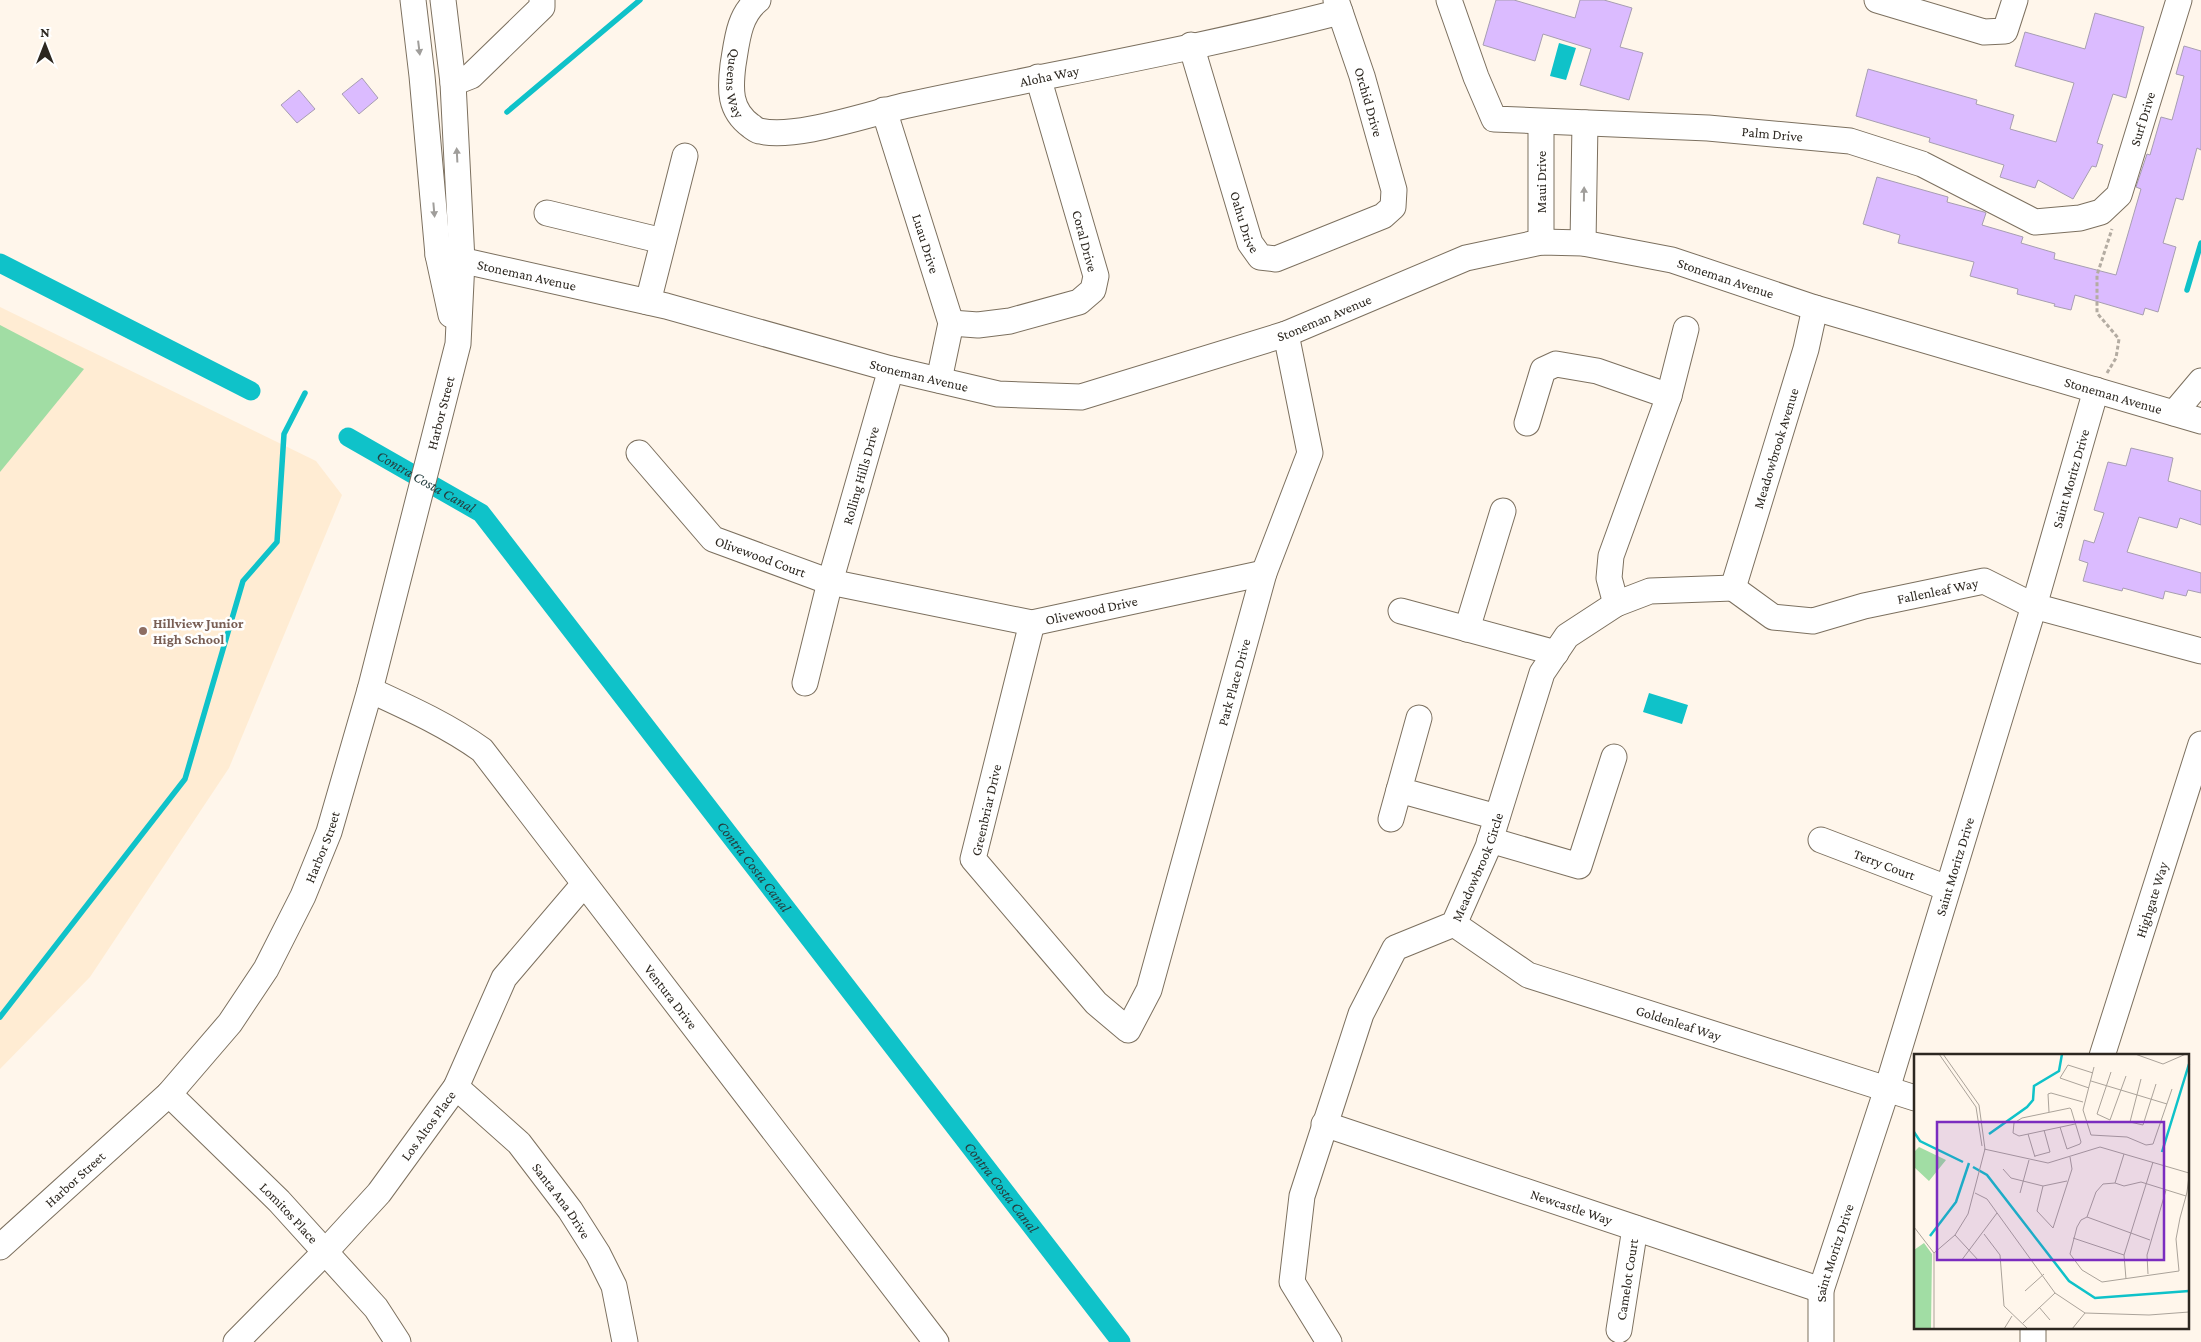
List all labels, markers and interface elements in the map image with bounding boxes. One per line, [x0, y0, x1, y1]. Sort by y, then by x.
north arrow [20, 20, 70, 70]
text: N [40, 24, 50, 40]
one-way arrow [415, 41, 423, 57]
street label: Queens Way [723, 48, 748, 121]
street label: Aloha Way [1018, 62, 1081, 90]
street label: Orchid Drive [1351, 65, 1387, 139]
street label: Surf Drive [2126, 90, 2158, 148]
street label: Palm Drive [1741, 123, 1804, 145]
one-way arrow [452, 147, 460, 163]
street label: Maui Drive [1533, 151, 1549, 213]
one-way arrow [1580, 186, 1588, 202]
street label: Oahu Drive [1227, 189, 1263, 256]
one-way arrow [431, 202, 439, 218]
street label: Coral Drive [1069, 208, 1101, 274]
street label: Luau Drive [909, 212, 943, 275]
street label: Stoneman Avenue [1675, 254, 1776, 302]
street label: Stoneman Avenue [476, 256, 578, 294]
street label: Stoneman Avenue [1275, 291, 1374, 344]
street label: Stoneman Avenue [868, 355, 970, 395]
street label: Stoneman Avenue [2063, 373, 2164, 417]
street label: Harbor Street [423, 374, 458, 451]
street label: Meadowbrook Avenue [1750, 386, 1802, 511]
street label: Rolling Hills Drive [839, 424, 882, 526]
street label: Saint Moritz Drive [2049, 427, 2092, 530]
water label: Contra Costa Canal [374, 447, 478, 516]
street label: Olivewood Court [713, 532, 808, 581]
street label: Fallenleaf Way [1896, 574, 1980, 607]
street label: Olivewood Drive [1044, 592, 1139, 628]
place label: Hillview Junior High School [153, 615, 244, 647]
marker: Hillview Junior High School [137, 625, 149, 637]
street label: Park Place Drive [1214, 637, 1254, 728]
street label: Greenbriar Drive [968, 763, 1004, 857]
street label: Harbor Street [301, 809, 343, 885]
street label: Meadowbrook Circle [1448, 811, 1506, 924]
street label: Saint Moritz Drive [1932, 815, 1977, 918]
water label: Contra Costa Canal [714, 818, 794, 915]
street label: Terry Court [1852, 845, 1918, 883]
street label: Highgate Way [2132, 859, 2171, 940]
street label: Ventura Drive [641, 961, 701, 1032]
street label: Goldenleaf Way [1634, 1002, 1724, 1044]
inset map [1914, 1054, 2188, 1330]
street label: Los Altos Place [397, 1087, 459, 1164]
water label: Contra Costa Canal [961, 1139, 1042, 1236]
street label: Harbor Street [42, 1148, 108, 1210]
street label: Santa Ana Drive [529, 1160, 594, 1241]
street label: Lomitos Place [257, 1179, 321, 1247]
street label: Newcastle Way [1529, 1186, 1615, 1228]
street label: Saint Moritz Drive [1813, 1202, 1857, 1302]
street label: Camelot Court [1613, 1237, 1641, 1321]

